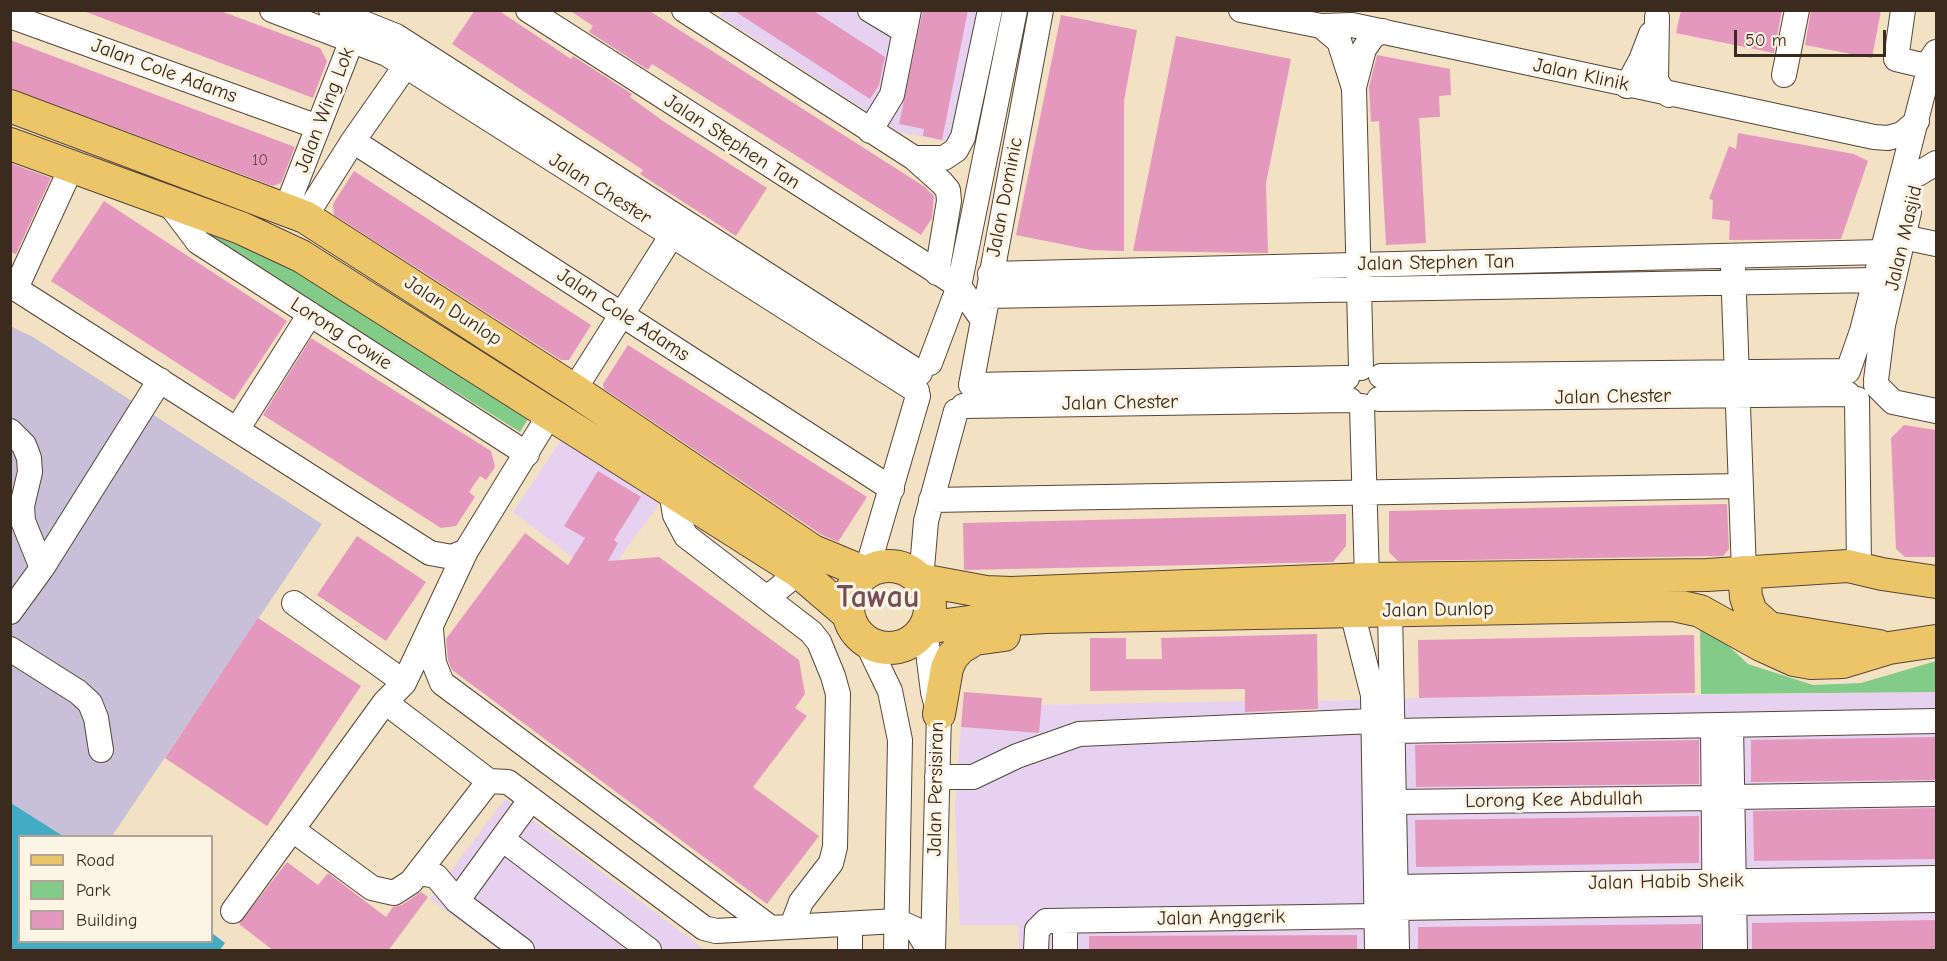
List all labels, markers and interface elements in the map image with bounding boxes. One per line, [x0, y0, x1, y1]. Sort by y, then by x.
scale bar [1737, 18, 1888, 56]
text: 50 m [1745, 30, 1787, 51]
street label: Jalan Cole Adams [88, 34, 240, 108]
street label: Jalan Wing Lok [290, 44, 360, 176]
street label: Jalan Klinik [1531, 53, 1631, 97]
street label: Jalan Stephen Tan [660, 89, 804, 195]
street label: Jalan Dominic [982, 135, 1028, 259]
street label: Jalan Chester [544, 148, 656, 230]
house number: 10 [252, 150, 268, 170]
street label: Jalan Masjid [1880, 183, 1928, 293]
street label: Jalan Stephen Tan [1357, 250, 1515, 276]
street label: Jalan Cole Adams [552, 263, 694, 367]
street label: Jalan Dunlop [400, 271, 506, 351]
street label: Lorong Cowie [286, 292, 396, 376]
street label: Jalan Chester [1555, 384, 1671, 410]
street label: Jalan Chester [1062, 390, 1178, 416]
district label: Tawau [836, 579, 920, 617]
street label: Jalan Dunlop [1382, 597, 1494, 623]
street label: Jalan Persisiran [923, 721, 949, 857]
street label: Lorong Kee Abdullah [1465, 786, 1643, 814]
legend [18, 835, 213, 943]
text: Road [76, 850, 115, 871]
street label: Jalan Habib Sheik [1588, 869, 1744, 895]
text: Park [76, 880, 110, 901]
street label: Jalan Anggerik [1157, 905, 1285, 931]
text: Building [76, 910, 138, 931]

